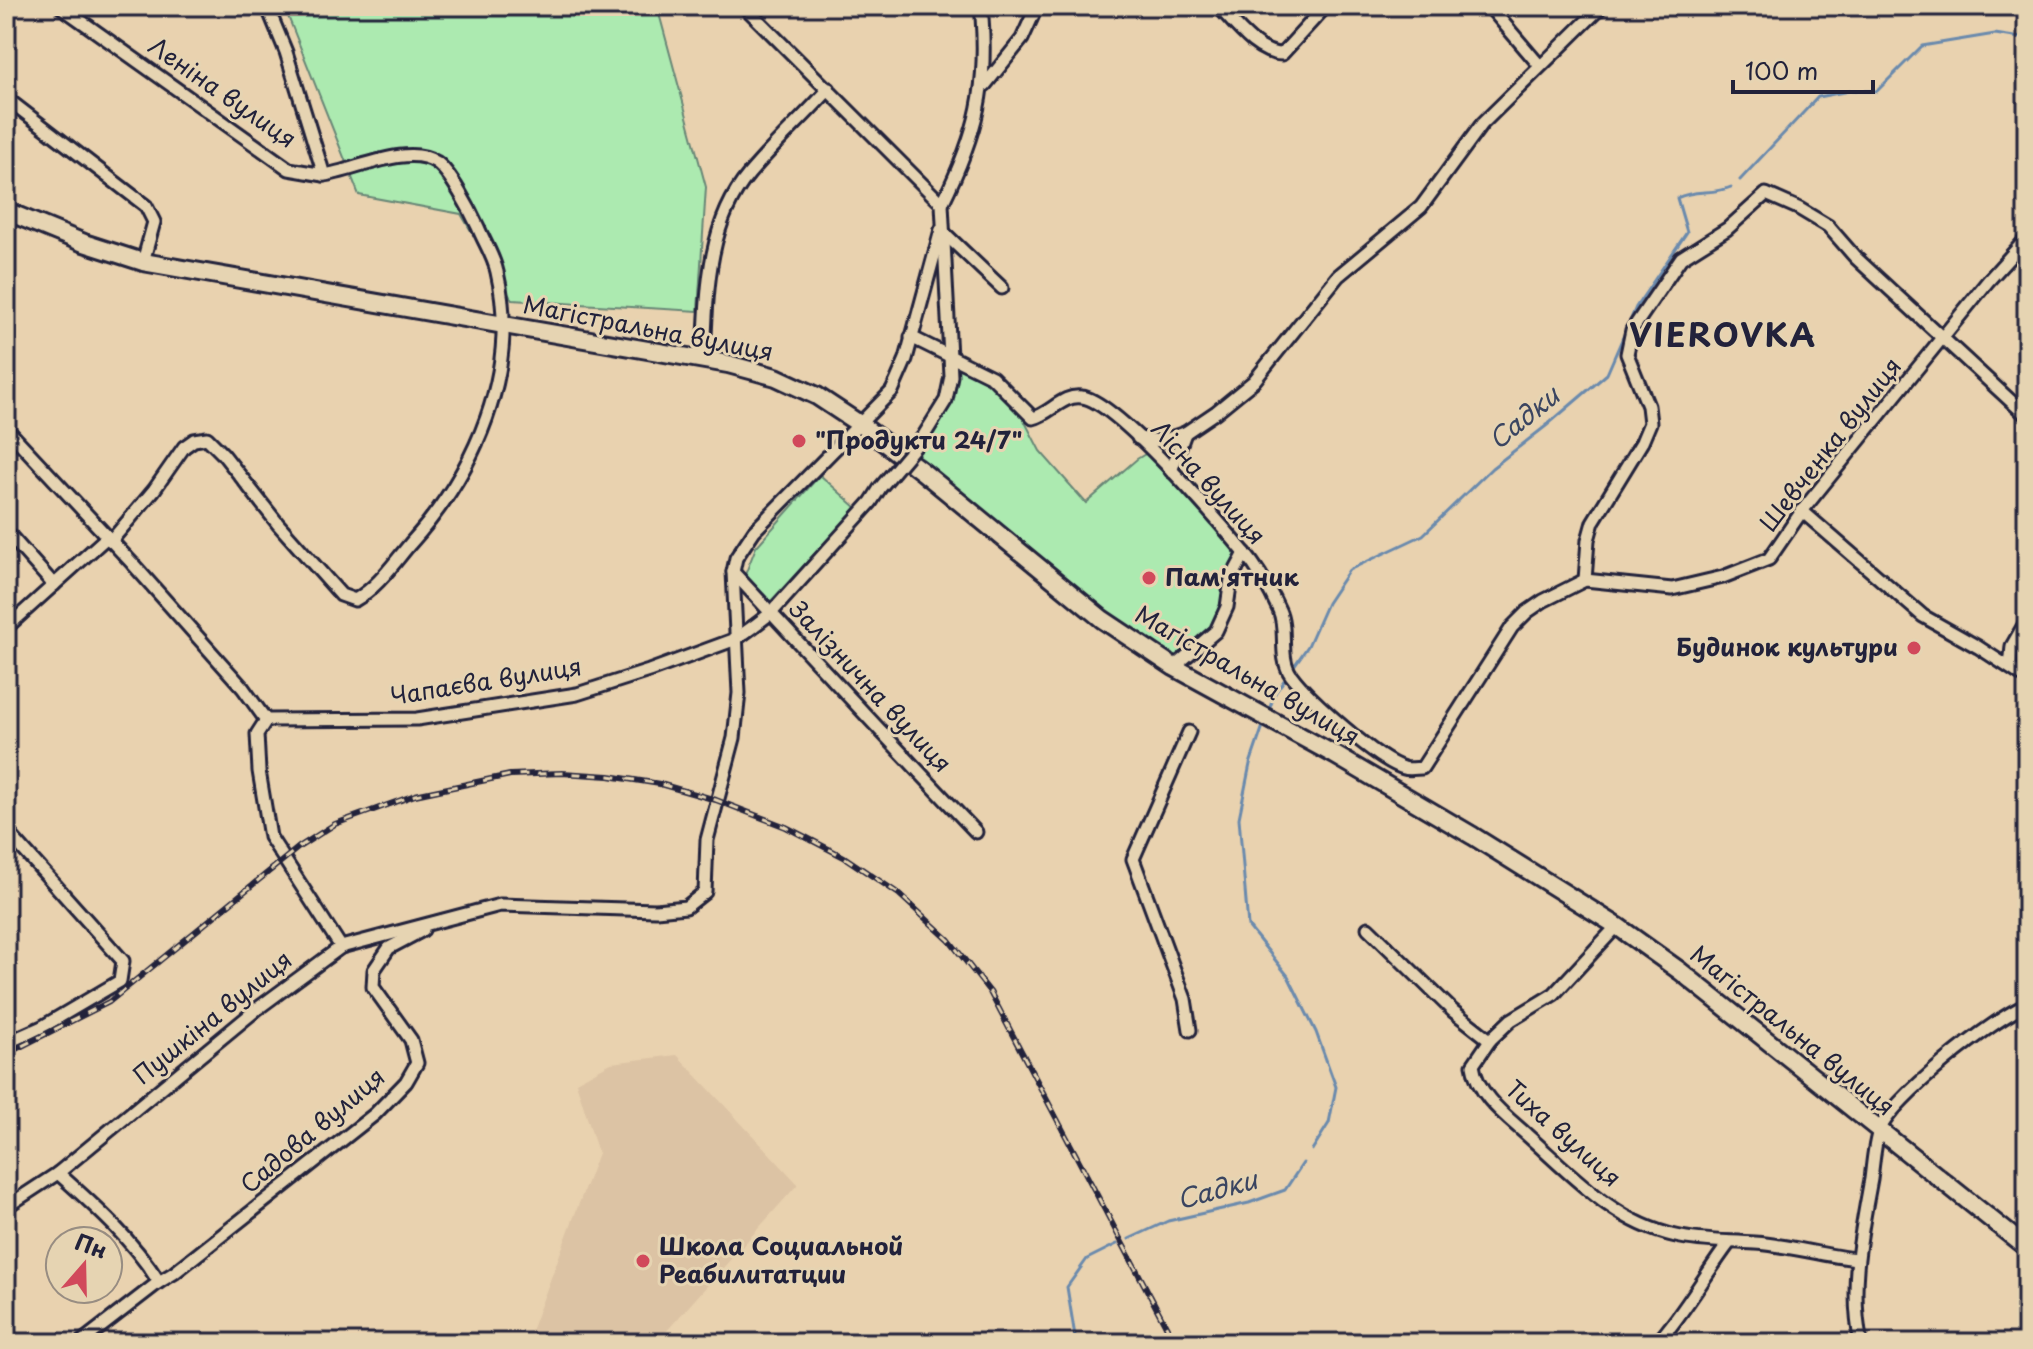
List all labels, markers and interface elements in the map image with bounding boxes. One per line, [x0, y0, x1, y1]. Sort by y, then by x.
street label: Леніна вулиця [142, 27, 304, 156]
scale bar [1733, 44, 1873, 94]
text: 100 m [1745, 52, 1818, 88]
street label: Магістральна вулиця [520, 285, 776, 369]
district label: VIEROVKA [1629, 310, 1817, 358]
street label: Шевченка вулиця [1750, 349, 1909, 539]
water label: Садки [1479, 375, 1568, 458]
street label: Лісна вулиця [1144, 412, 1275, 552]
place label: "Продукти 24/7" [815, 421, 1023, 457]
marker: "Продукти 24/7" [790, 432, 808, 450]
place label: Пам'ятник [1165, 558, 1300, 594]
marker: Пам'ятник [1140, 569, 1158, 587]
street label: Залізнична вулиця [781, 591, 961, 780]
street label: Магістральна вулиця [1129, 595, 1367, 753]
place label: Будинок культури [1676, 628, 1898, 664]
marker: Будинок культури [1905, 639, 1923, 657]
street label: Чапаєва вулиця [387, 647, 584, 713]
street label: Магістральна вулиця [1683, 936, 1903, 1123]
street label: Пушкіна вулиця [125, 941, 299, 1092]
street label: Садова вулиця [232, 1058, 392, 1201]
street label: Тиха вулиця [1499, 1071, 1630, 1194]
water label: Садки [1172, 1159, 1263, 1218]
text: Пн [71, 1224, 112, 1266]
north arrow [44, 1225, 124, 1305]
place label: Школа Социальной Реабилитатции [659, 1227, 904, 1291]
marker: Школа Социальной Реабилитатции [634, 1252, 652, 1270]

